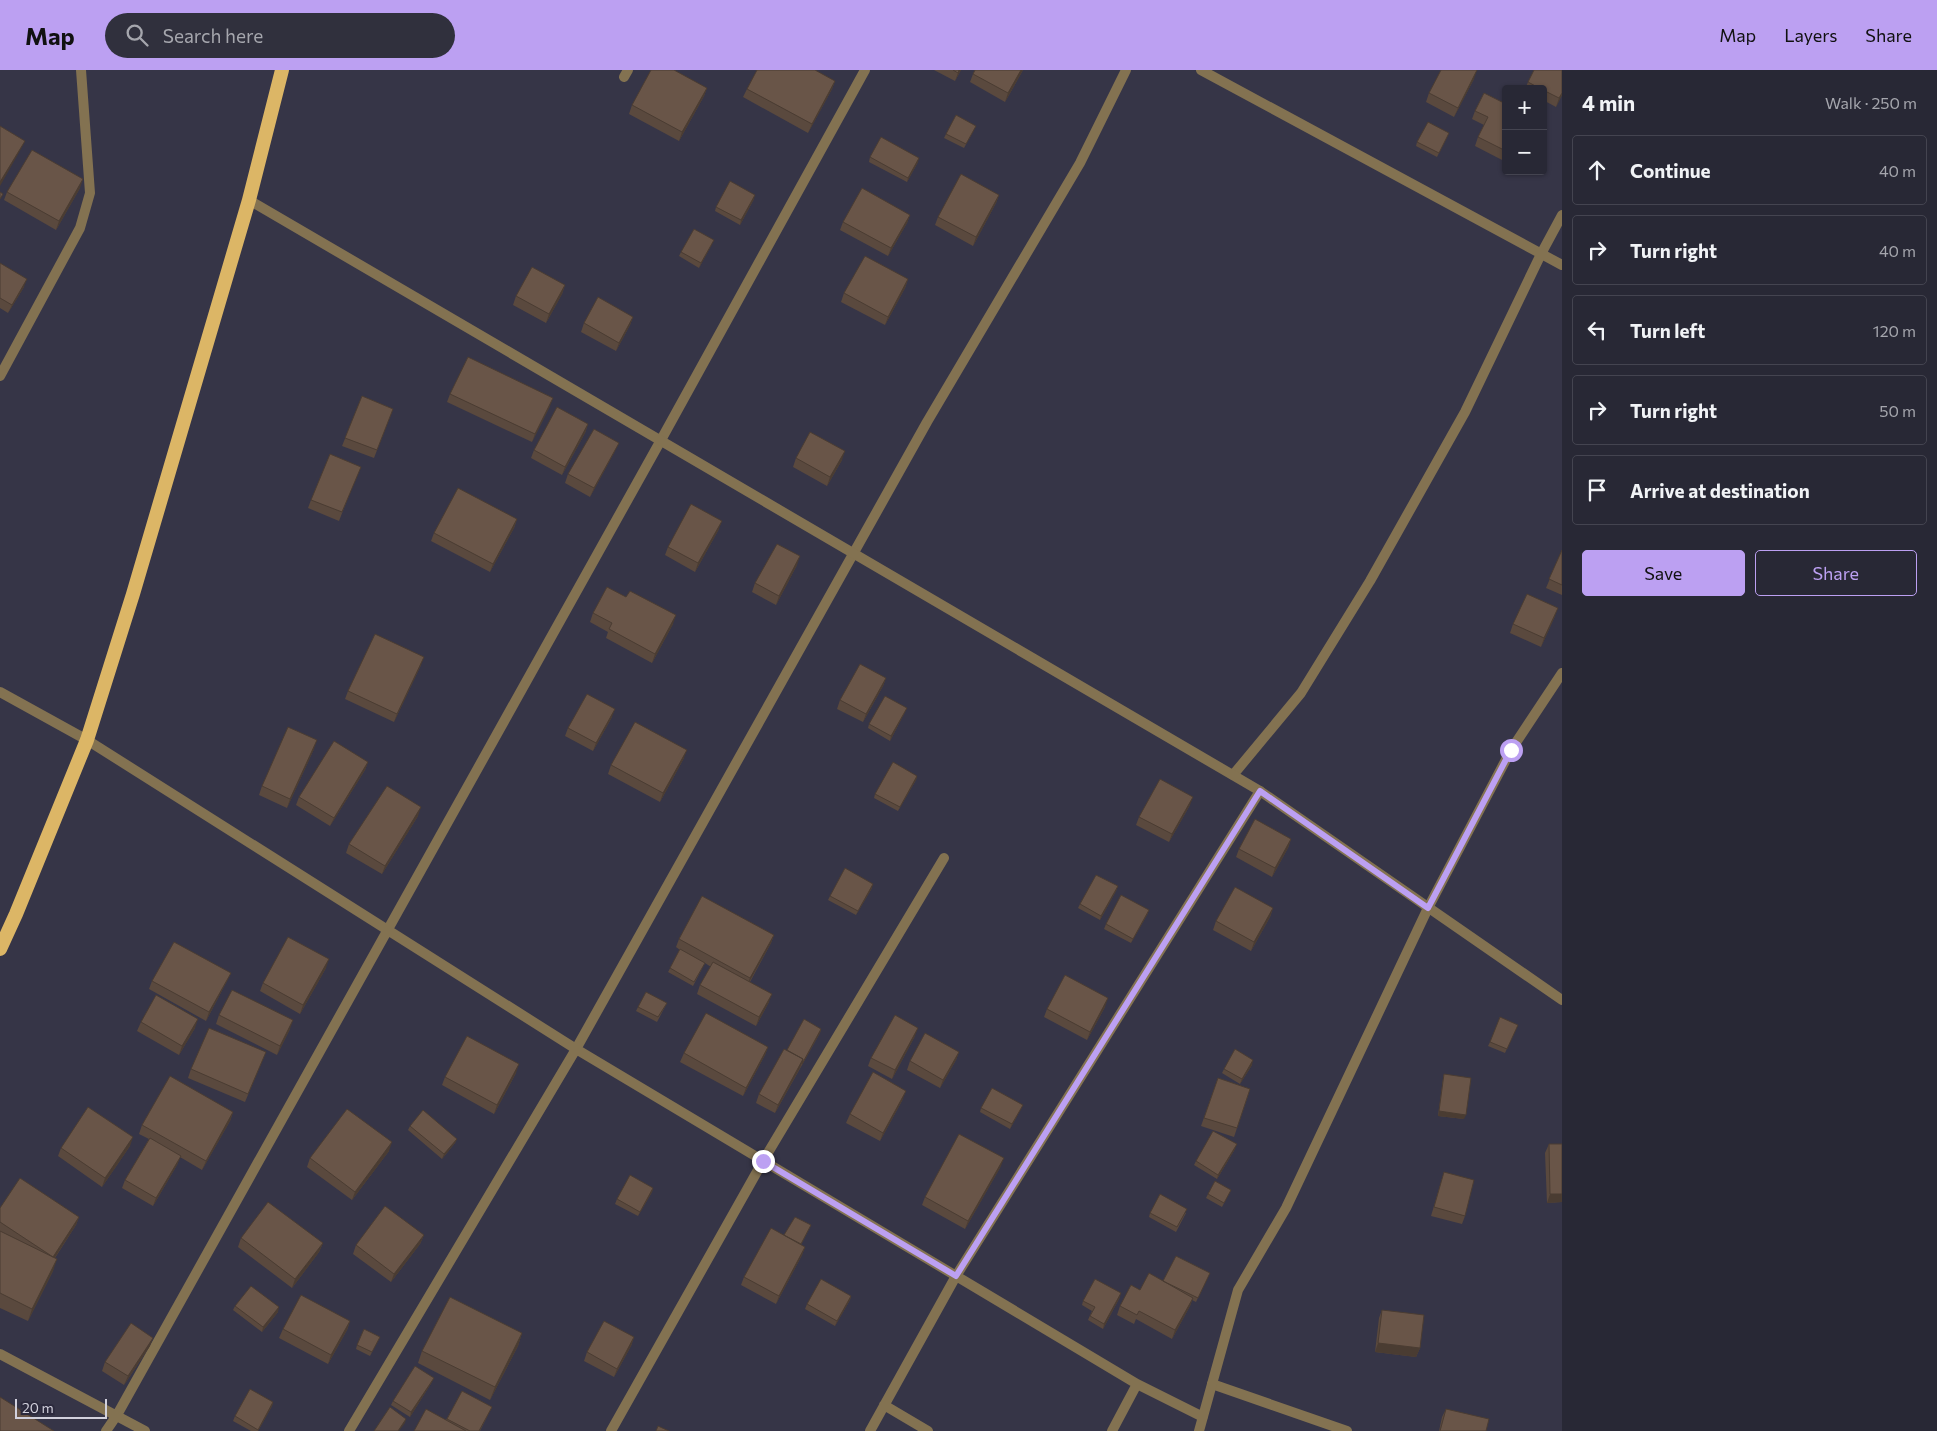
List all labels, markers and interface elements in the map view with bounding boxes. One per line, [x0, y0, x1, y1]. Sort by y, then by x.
search box [105, 13, 455, 58]
text: Map [25, 21, 75, 50]
icon: search [123, 21, 151, 49]
text: Search here [163, 24, 263, 47]
text: Map [1719, 24, 1756, 46]
text: Layers [1784, 24, 1837, 46]
text: Share [1865, 24, 1912, 46]
map controls [1502, 85, 1547, 175]
button: + [1502, 85, 1547, 130]
text: 4 min [1582, 90, 1635, 115]
text: Walk · 250 m [1825, 93, 1917, 112]
button: − [1502, 130, 1547, 175]
icon: ahead [1583, 156, 1611, 184]
text: Continue [1630, 159, 1710, 182]
text: 40 m [1879, 161, 1916, 180]
icon: right [1583, 236, 1611, 264]
text: Turn right [1630, 239, 1717, 262]
text: 40 m [1879, 241, 1916, 260]
icon: left [1583, 316, 1611, 344]
text: Turn left [1630, 319, 1705, 342]
text: 120 m [1873, 321, 1916, 340]
icon: right [1583, 396, 1611, 424]
text: Turn right [1630, 399, 1717, 422]
text: 50 m [1879, 401, 1916, 420]
icon: arrive [1583, 476, 1611, 504]
text: Arrive at destination [1630, 479, 1810, 502]
button: Save [1582, 550, 1745, 596]
button: Share [1755, 550, 1917, 596]
route start [1500, 739, 1523, 762]
route end [752, 1150, 775, 1173]
scale bar [15, 1396, 108, 1419]
text: 20 m [22, 1399, 54, 1416]

